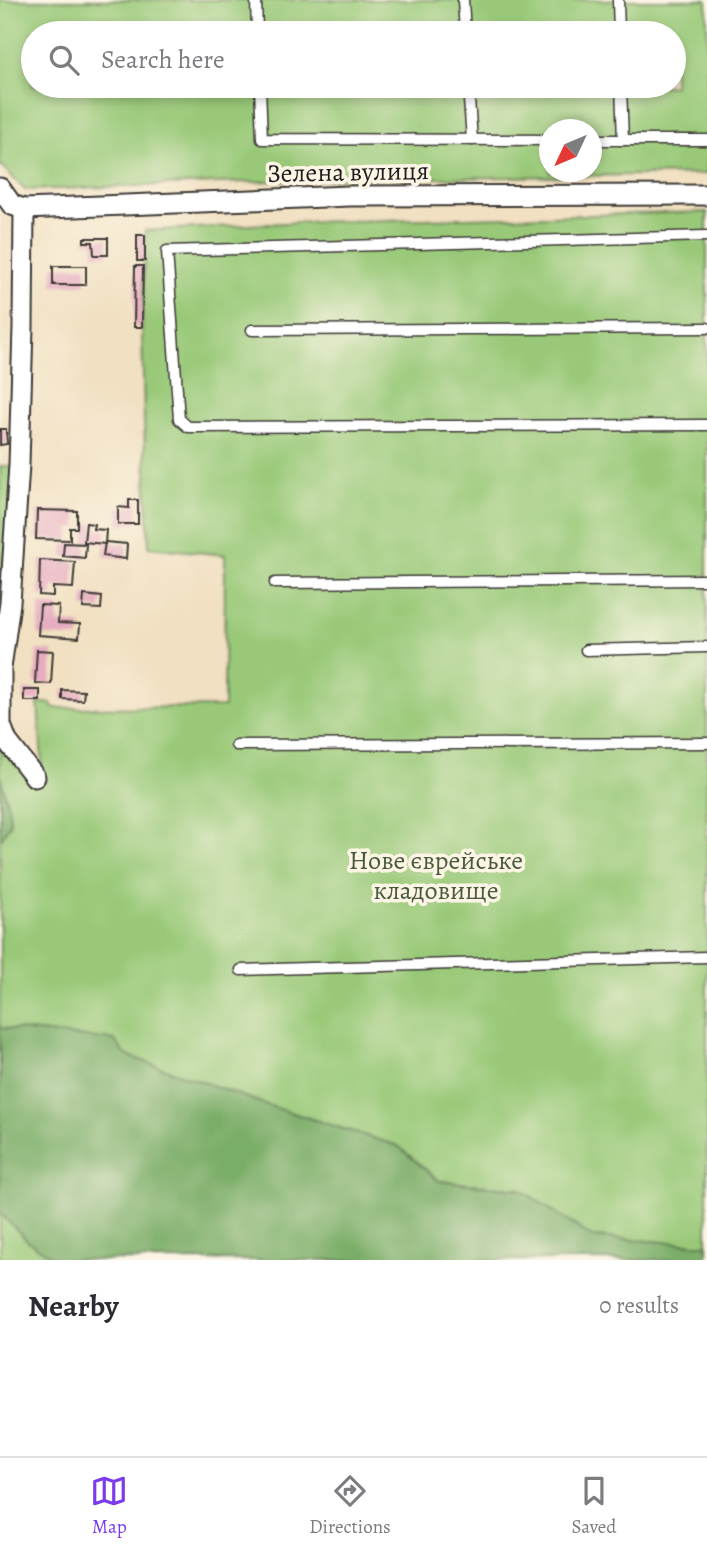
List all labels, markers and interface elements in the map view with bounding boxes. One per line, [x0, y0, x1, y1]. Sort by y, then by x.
search box [21, 21, 686, 98]
icon: search [45, 41, 83, 79]
text: Search here [101, 42, 225, 77]
north arrow [539, 119, 602, 182]
street label: Зелена вулиця [267, 153, 429, 191]
park label: Нове єврейське кладовище [349, 843, 523, 908]
text: Nearby [28, 1286, 119, 1326]
text: 0 results [599, 1290, 679, 1321]
tab: Map [90, 1472, 128, 1540]
tab: Directions [309, 1472, 391, 1540]
tab: Saved [572, 1472, 617, 1540]

